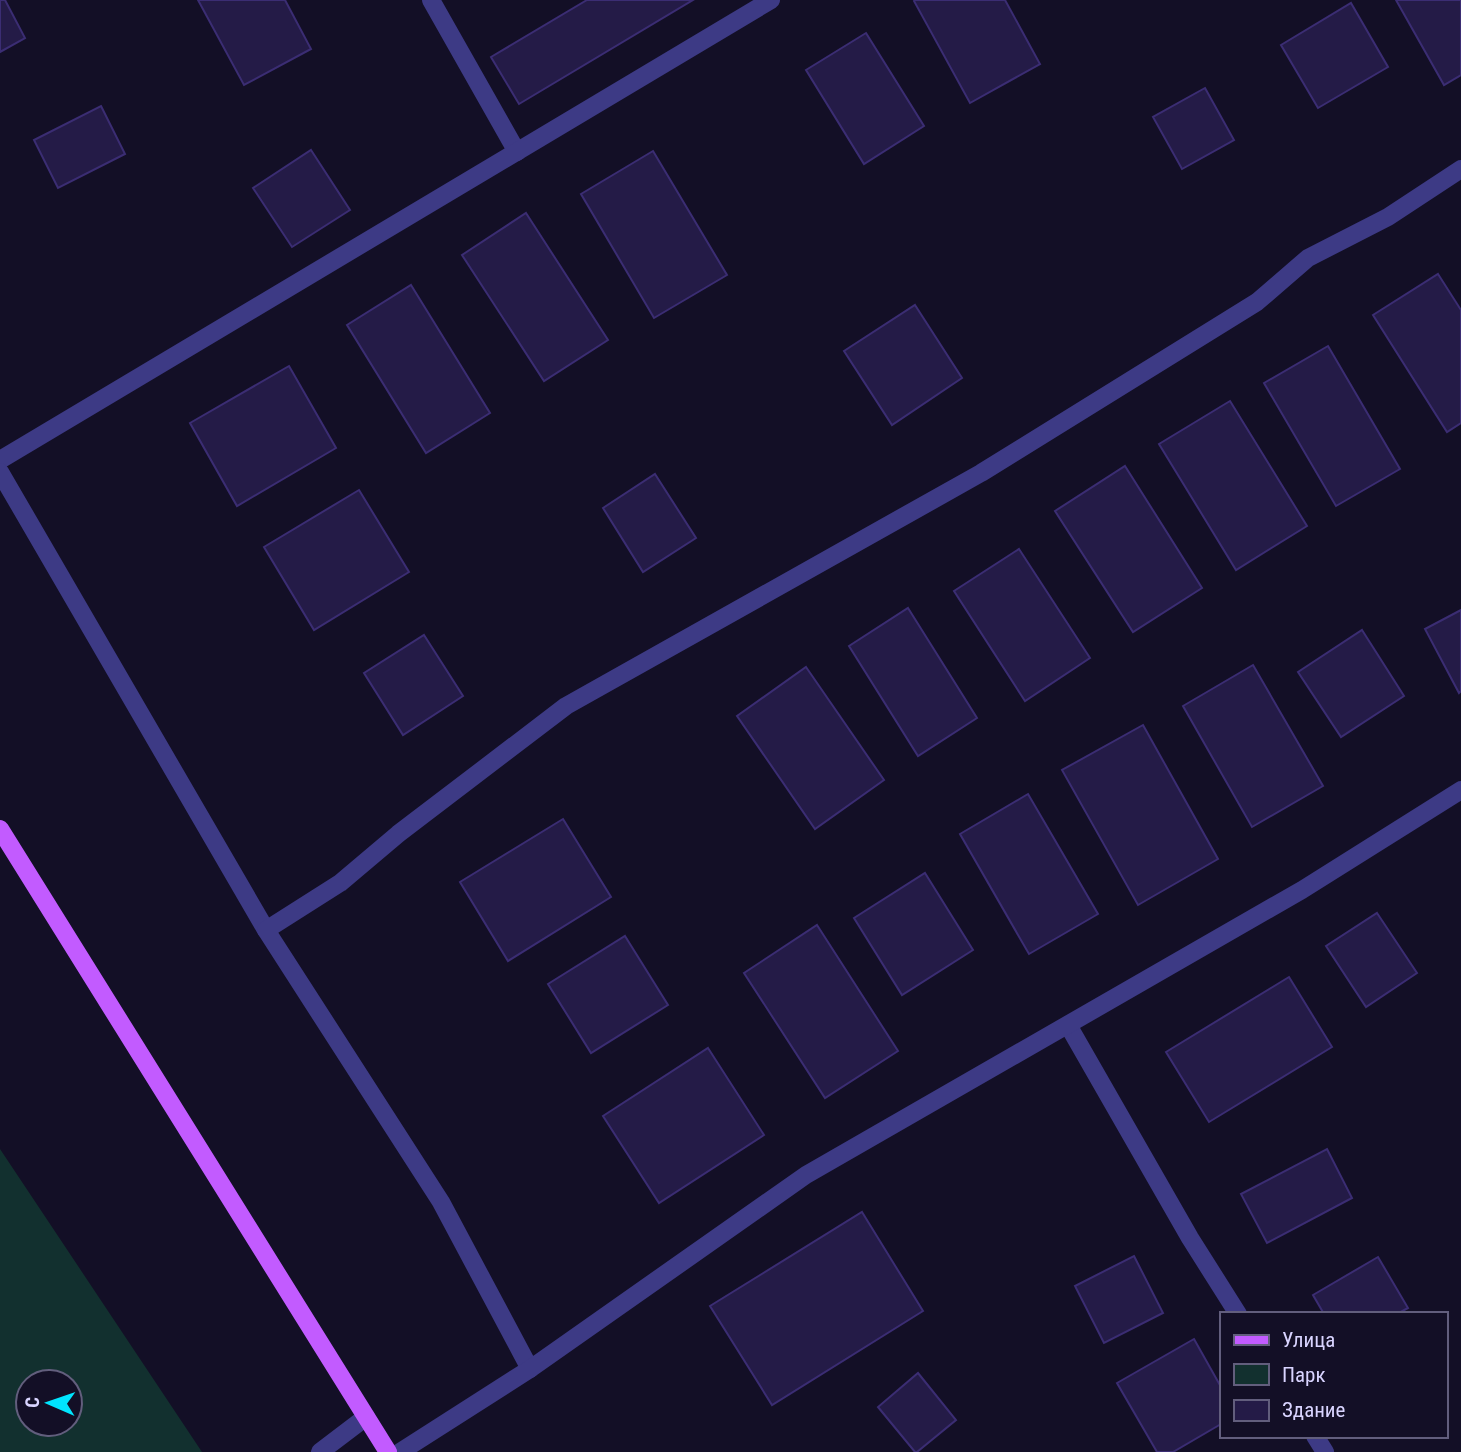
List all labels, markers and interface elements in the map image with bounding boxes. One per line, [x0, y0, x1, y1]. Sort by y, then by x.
legend [1220, 1312, 1447, 1438]
text: Улица [1282, 1328, 1335, 1352]
text: Парк [1282, 1363, 1326, 1387]
north arrow [14, 1368, 84, 1438]
text: С [21, 1396, 44, 1408]
text: Здание [1282, 1398, 1346, 1422]

